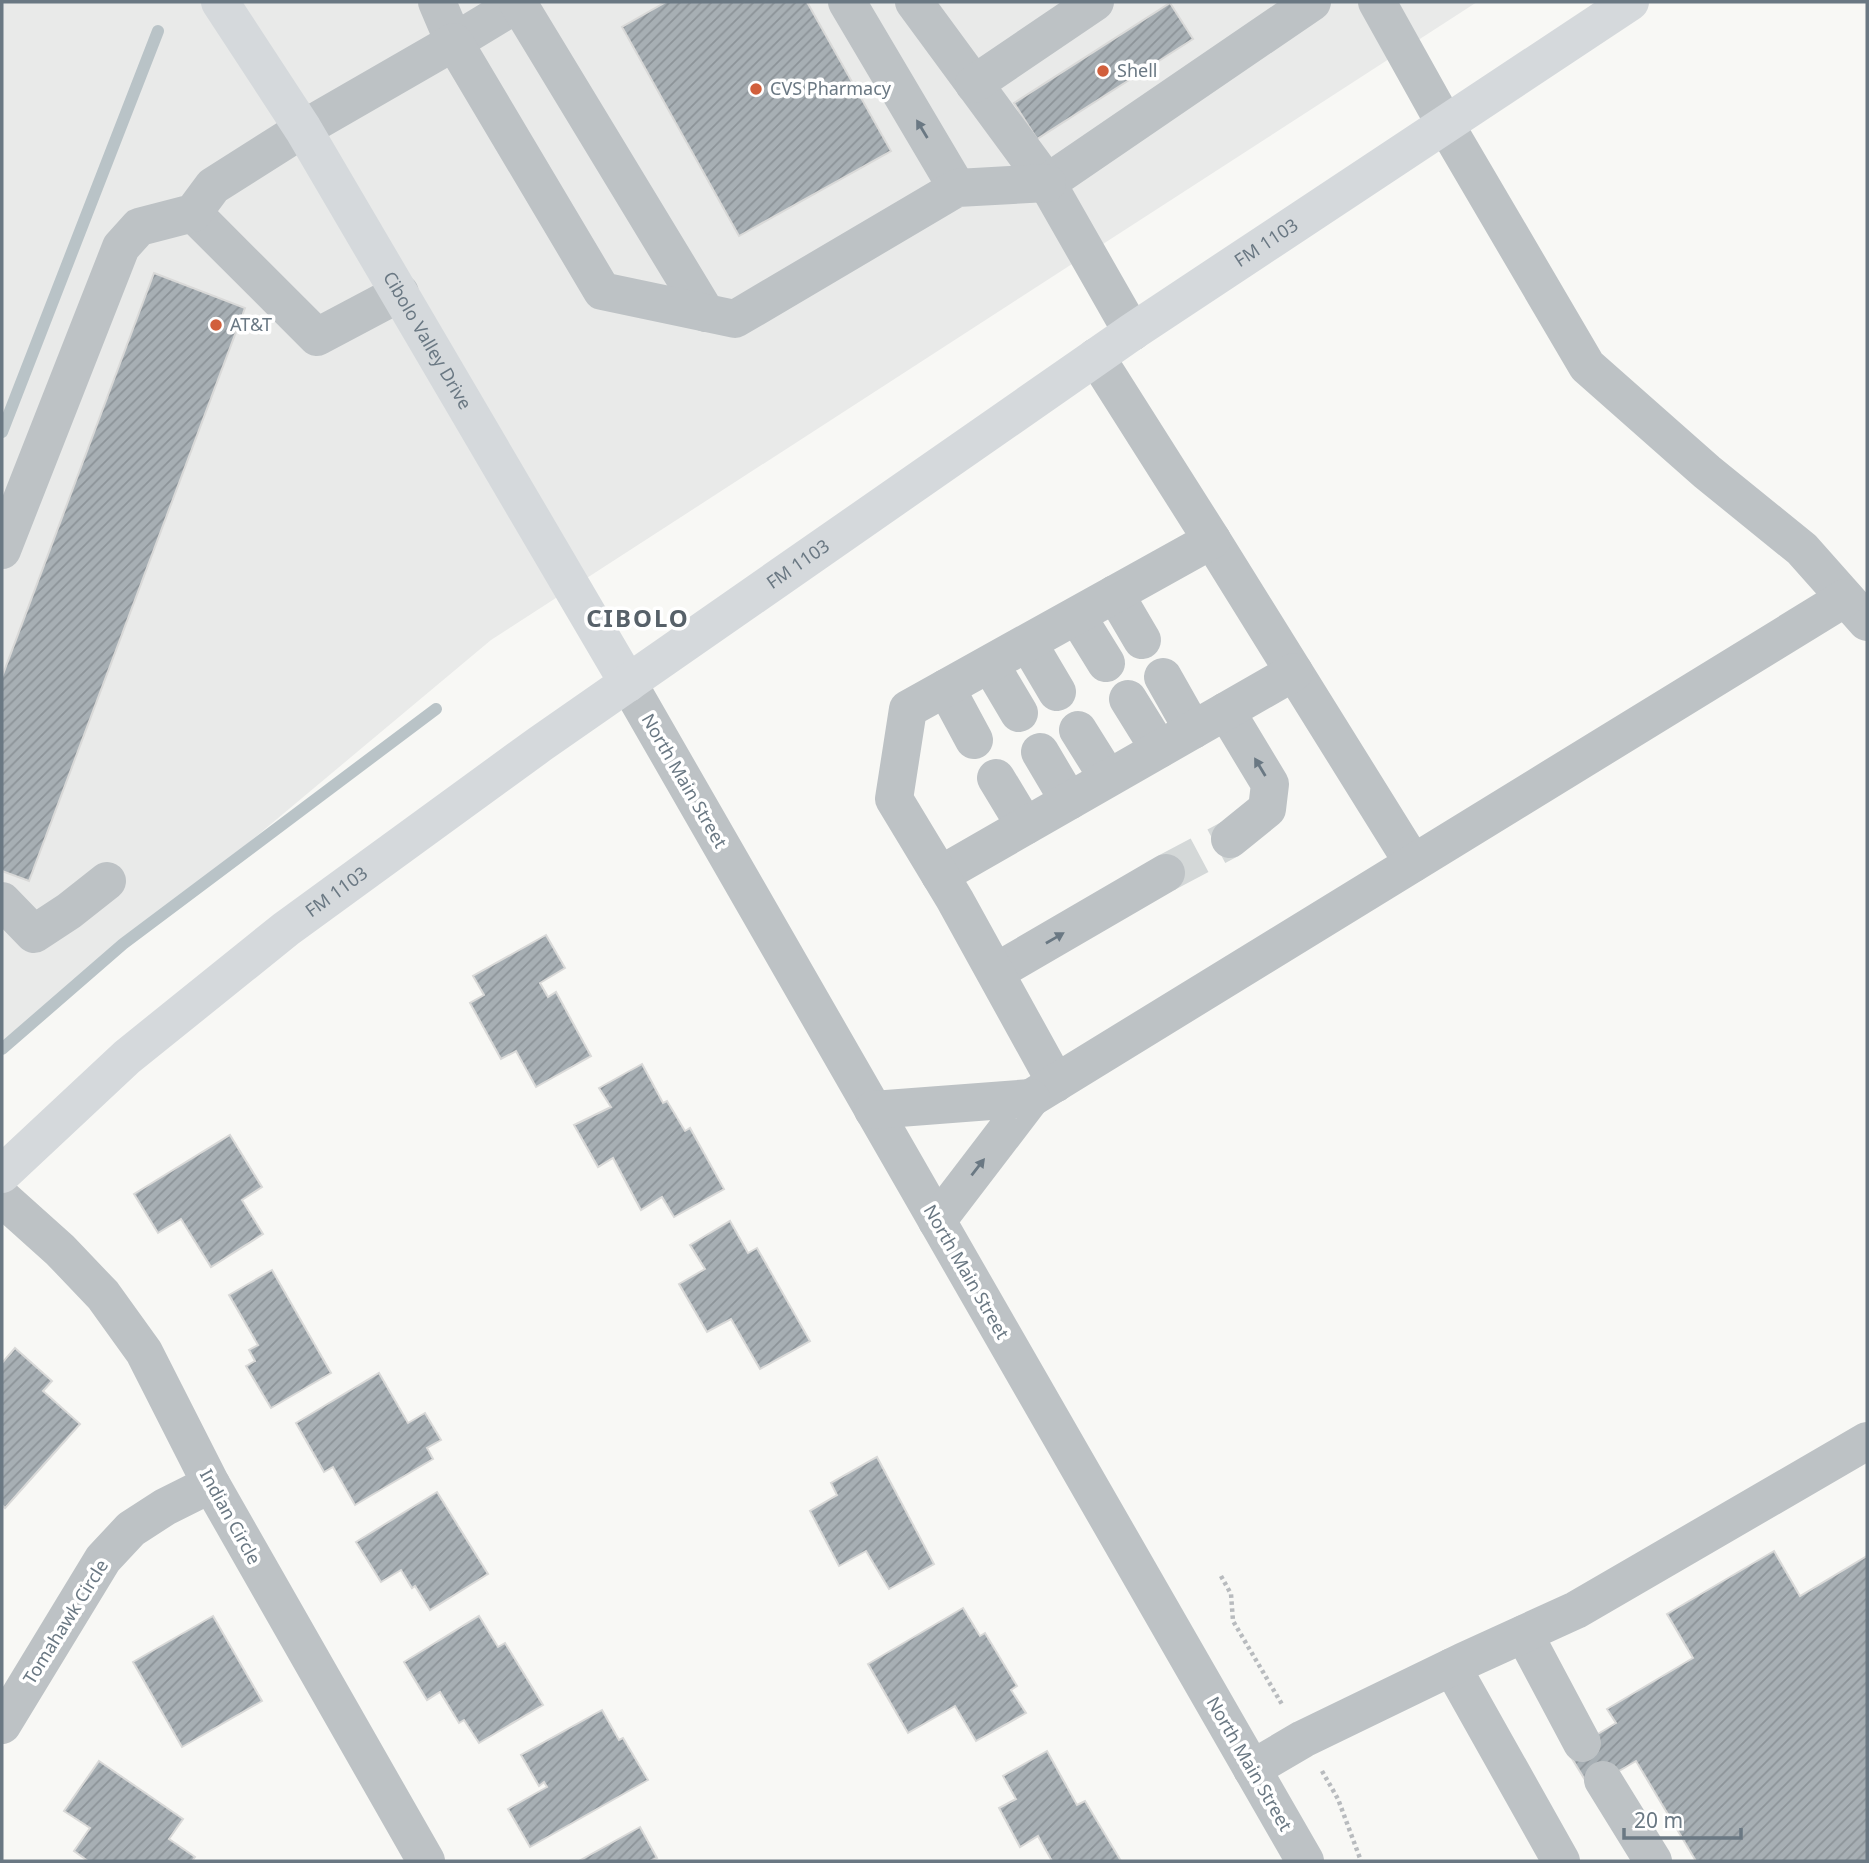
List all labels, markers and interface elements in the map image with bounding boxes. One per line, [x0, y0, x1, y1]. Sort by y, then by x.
place label: Shell [1117, 58, 1157, 82]
marker: Shell [1095, 63, 1111, 79]
place label: CVS Pharmacy [770, 76, 892, 100]
marker: CVS Pharmacy [748, 81, 764, 97]
one-way arrow [916, 119, 928, 138]
street label: FM 1103 [1229, 212, 1302, 272]
street label: Cibolo Valley Drive [378, 267, 478, 414]
place label: AT&T [230, 312, 272, 336]
marker: AT&T [208, 317, 224, 333]
street label: FM 1103 [761, 533, 834, 594]
district label: CIBOLO [586, 601, 690, 634]
street label: North Main Street [637, 709, 733, 853]
one-way arrow [1253, 758, 1266, 777]
street label: FM 1103 [300, 861, 372, 922]
one-way arrow [1045, 932, 1064, 944]
one-way arrow [971, 1158, 986, 1176]
street label: North Main Street [919, 1200, 1015, 1344]
street label: Indian Circle [195, 1465, 267, 1568]
street label: Tomahawk Circle [17, 1555, 113, 1688]
street label: North Main Street [1202, 1692, 1298, 1836]
scale bar [1624, 1797, 1741, 1841]
text: 20 m [1634, 1806, 1683, 1834]

